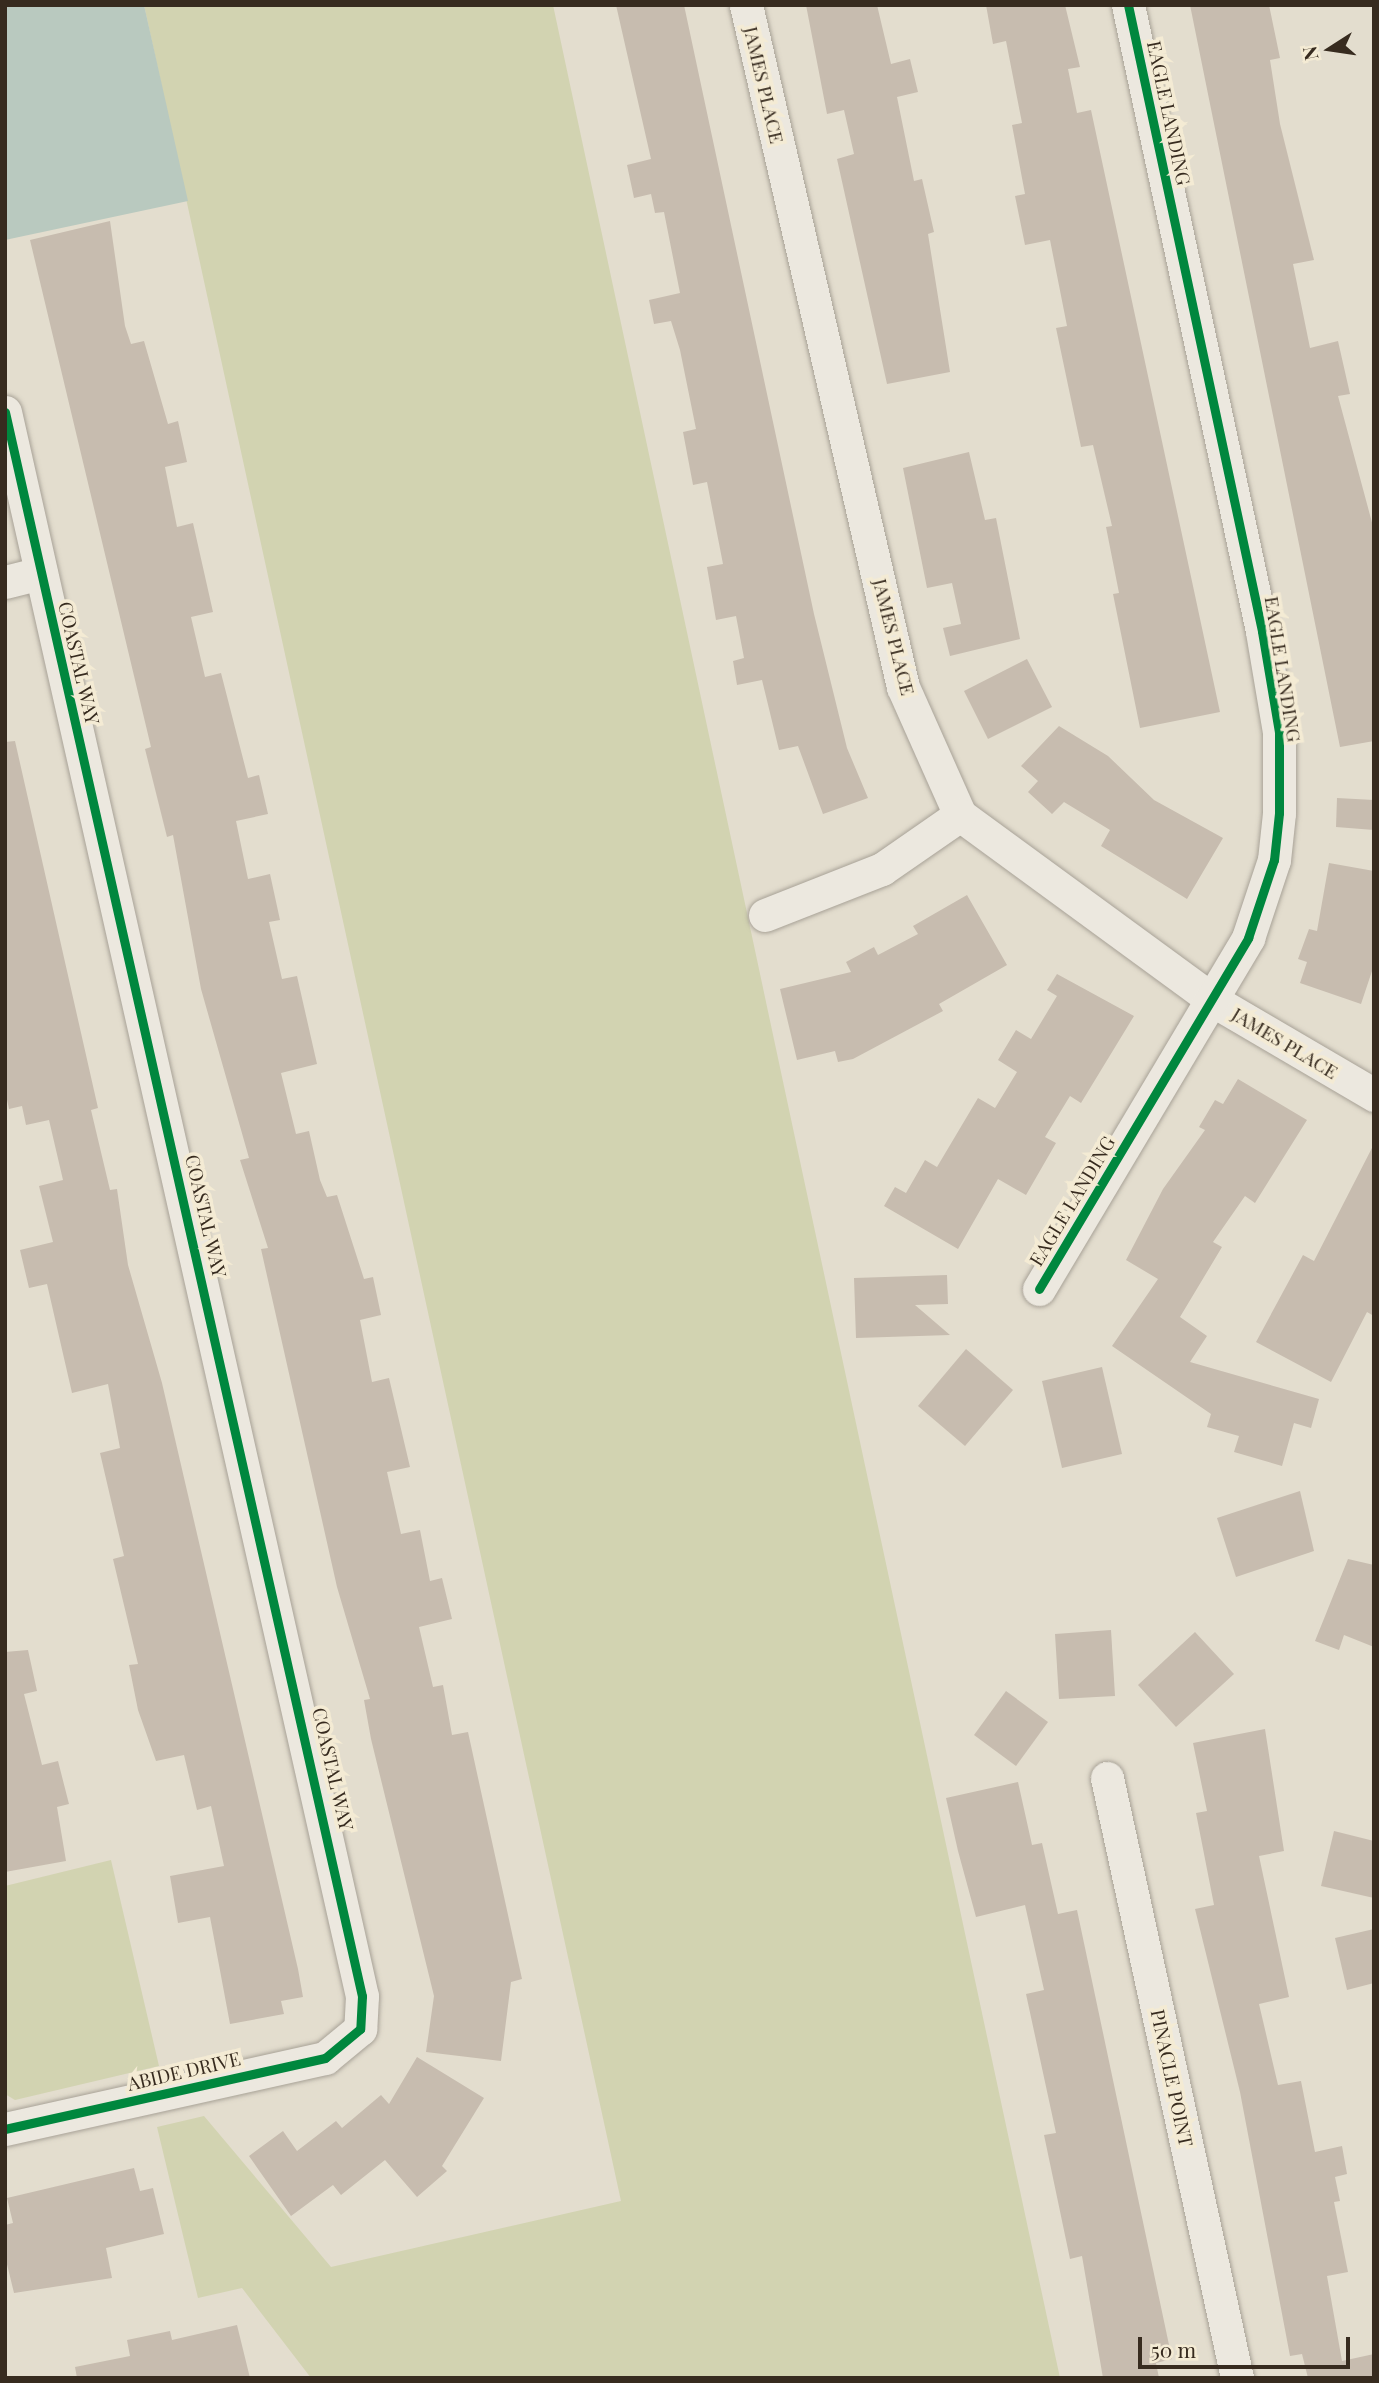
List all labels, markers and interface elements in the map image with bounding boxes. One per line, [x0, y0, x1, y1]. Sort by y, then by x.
north arrow [1295, 14, 1365, 84]
street label: JAMES PLACE [739, 24, 789, 146]
street label: EAGLE LANDING [1143, 39, 1195, 187]
text: N [1295, 44, 1324, 63]
street label: JAMES PLACE [868, 576, 920, 698]
street label: EAGLE LANDING [1260, 595, 1306, 743]
street label: COASTAL WAY [54, 599, 104, 727]
street label: JAMES PLACE [1228, 1002, 1342, 1084]
street label: EAGLE LANDING [1024, 1132, 1120, 1270]
street label: COASTAL WAY [181, 1152, 231, 1280]
street label: COASTAL WAY [308, 1705, 358, 1833]
street label: PINACLE POINT [1146, 2007, 1198, 2149]
street label: ABIDE DRIVE [125, 2047, 243, 2095]
scale bar [1141, 2324, 1353, 2368]
text: 50 m [1151, 2335, 1196, 2363]

